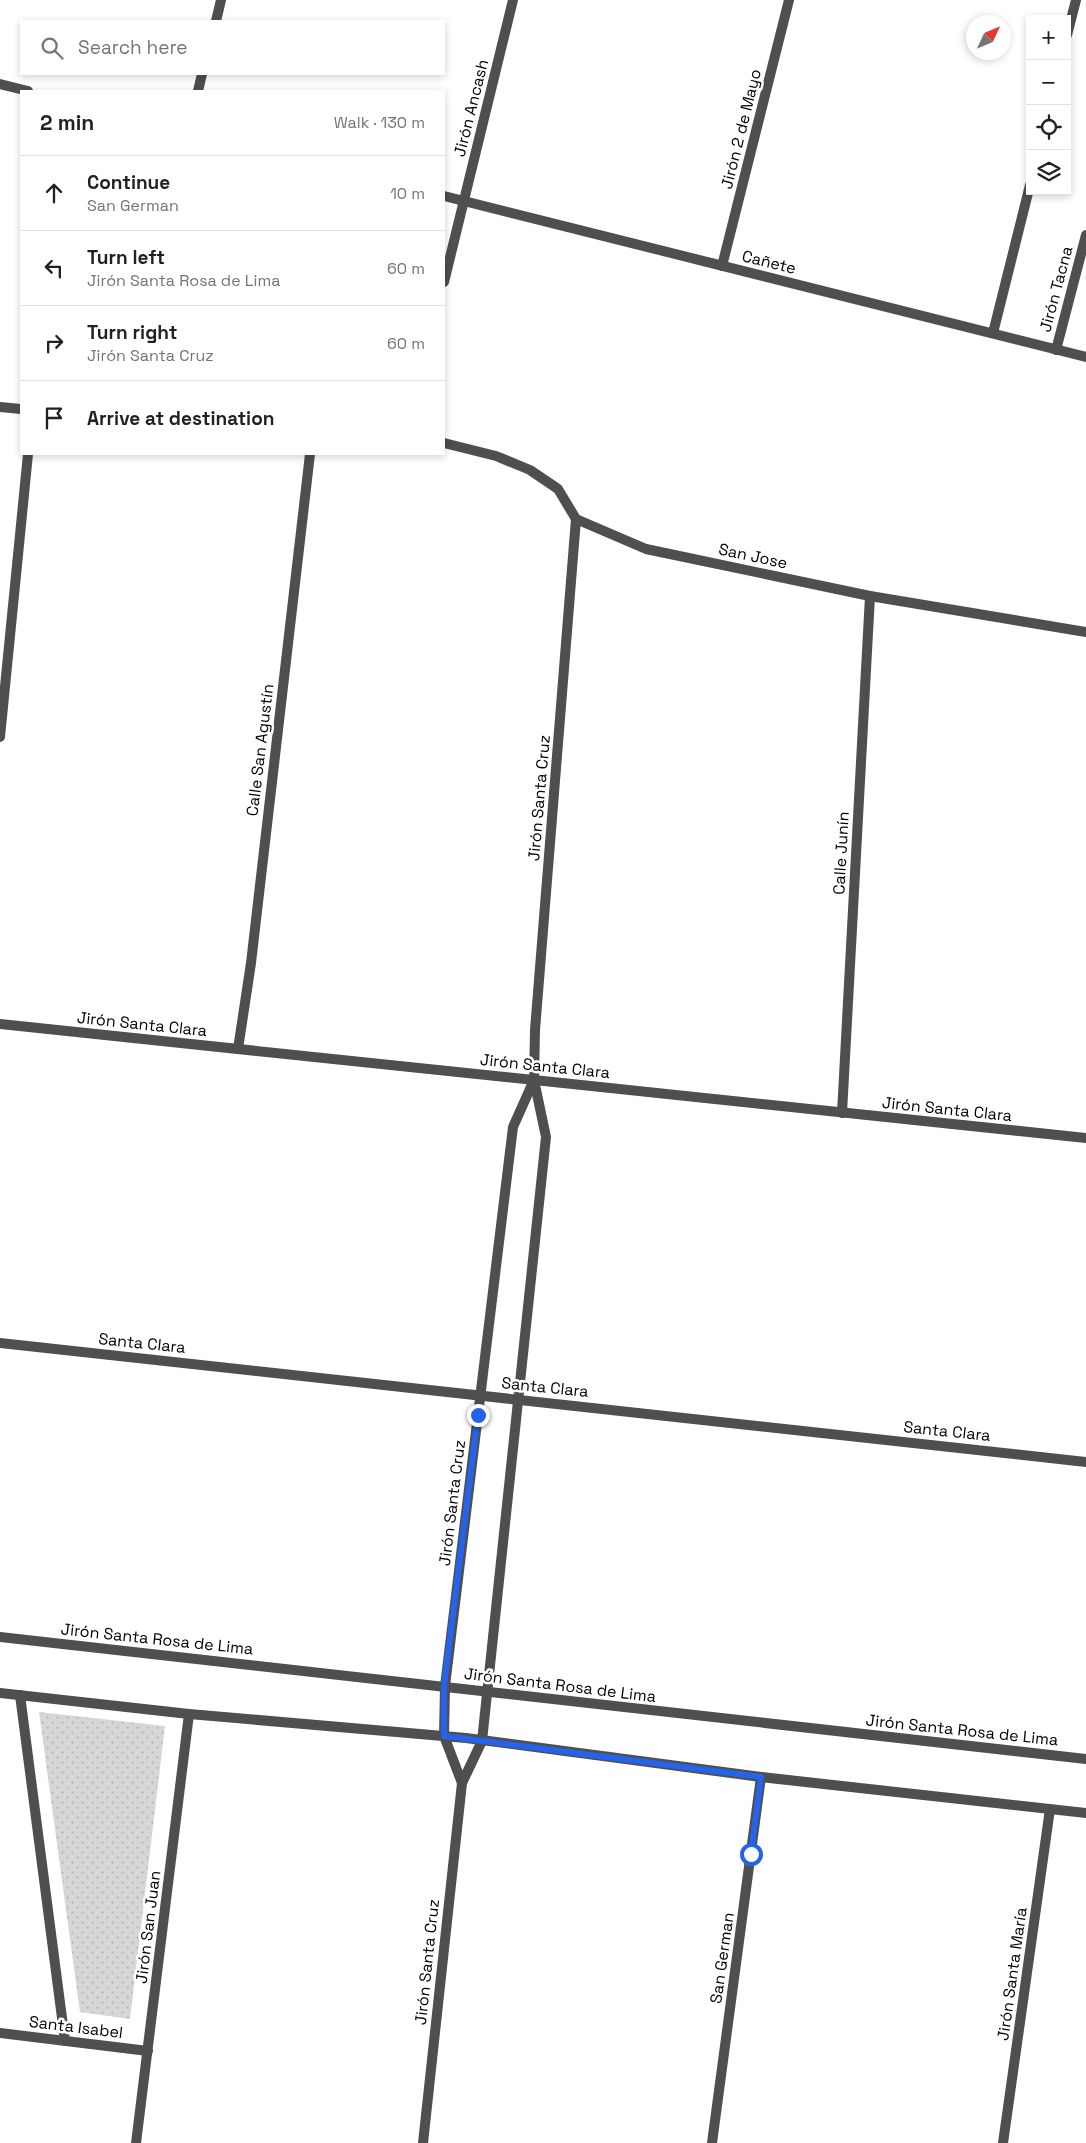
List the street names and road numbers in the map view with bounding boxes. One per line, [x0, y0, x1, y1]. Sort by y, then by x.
street label: Jirón Ancash [449, 57, 493, 159]
street label: Jirón 2 de Mayo [716, 67, 766, 191]
street label: Jirón Tacna [1034, 244, 1078, 334]
street label: Cañete [740, 245, 798, 279]
street label: San Jose [717, 538, 789, 574]
street label: Calle San Agustín [241, 683, 279, 817]
street label: Jirón Santa Cruz [523, 734, 555, 862]
street label: Calle Junín [828, 811, 854, 895]
street label: Jirón Santa Clara [76, 1007, 208, 1041]
street label: Jirón Santa Clara [479, 1049, 611, 1083]
street label: Jirón Santa Clara [881, 1092, 1013, 1126]
street label: Santa Clara [97, 1328, 187, 1358]
street label: Santa Clara [500, 1372, 590, 1402]
street label: Santa Clara [902, 1416, 992, 1446]
street label: Jirón Santa Cruz [434, 1439, 470, 1567]
street label: Jirón Santa Rosa de Lima [60, 1618, 254, 1660]
street label: Jirón Santa Rosa de Lima [463, 1663, 657, 1707]
street label: Jirón Santa Rosa de Lima [865, 1709, 1059, 1751]
street label: Jirón San Juan [131, 1869, 165, 1985]
street label: Jirón Santa Cruz [410, 1898, 444, 2026]
street label: Jirón Santa María [992, 1906, 1032, 2042]
street label: San German [705, 1911, 739, 2005]
street label: Santa Isabel [28, 2011, 124, 2043]

